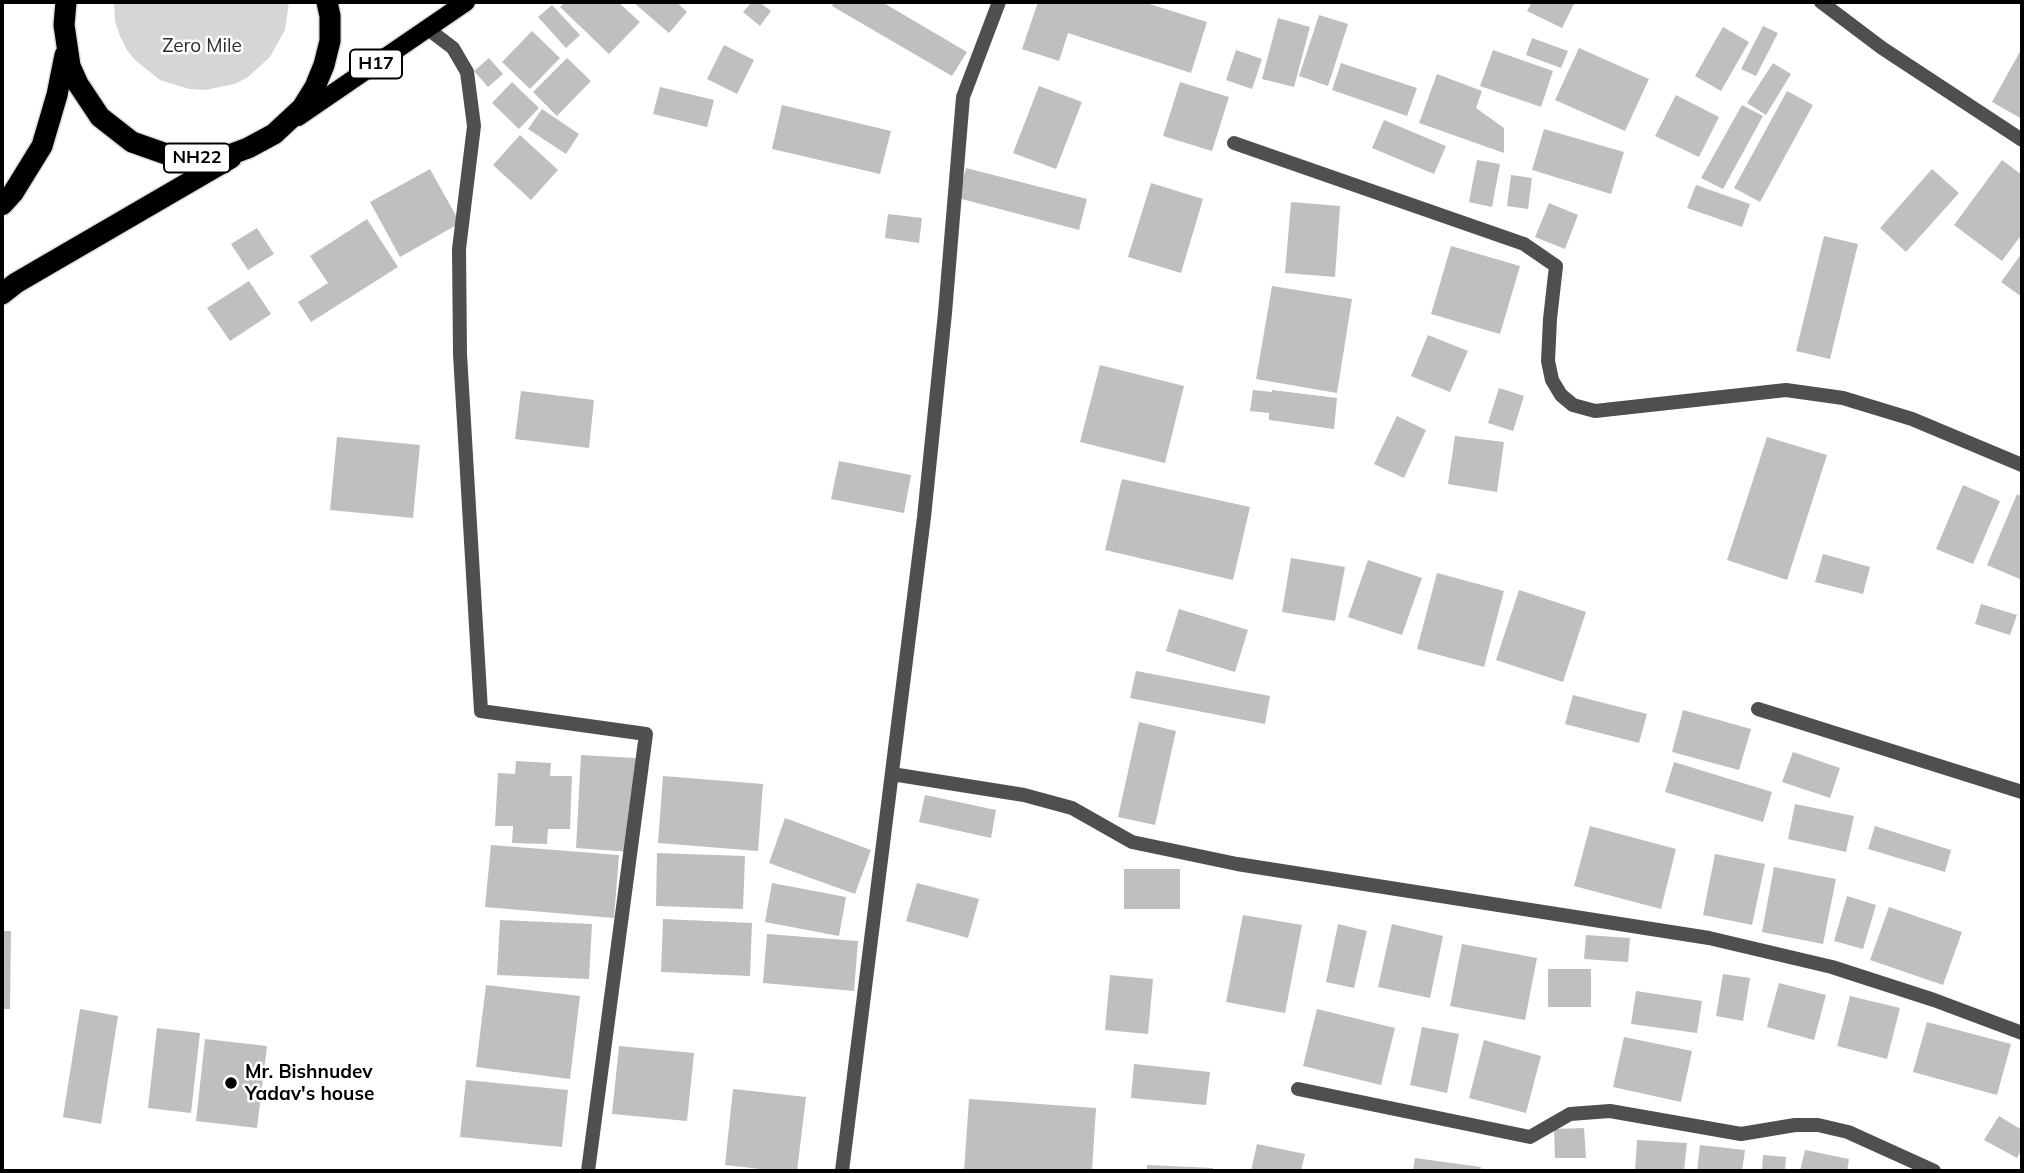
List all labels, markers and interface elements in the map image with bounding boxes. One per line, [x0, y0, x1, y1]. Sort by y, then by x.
park label: Zero Mile [162, 35, 242, 57]
road number: H17 [350, 50, 402, 78]
road number: NH22 [164, 144, 230, 173]
place label: Mr. Bishnudev Yadav's house [245, 1061, 374, 1105]
marker: Mr. Bishnudev Yadav's house [223, 1075, 239, 1091]

